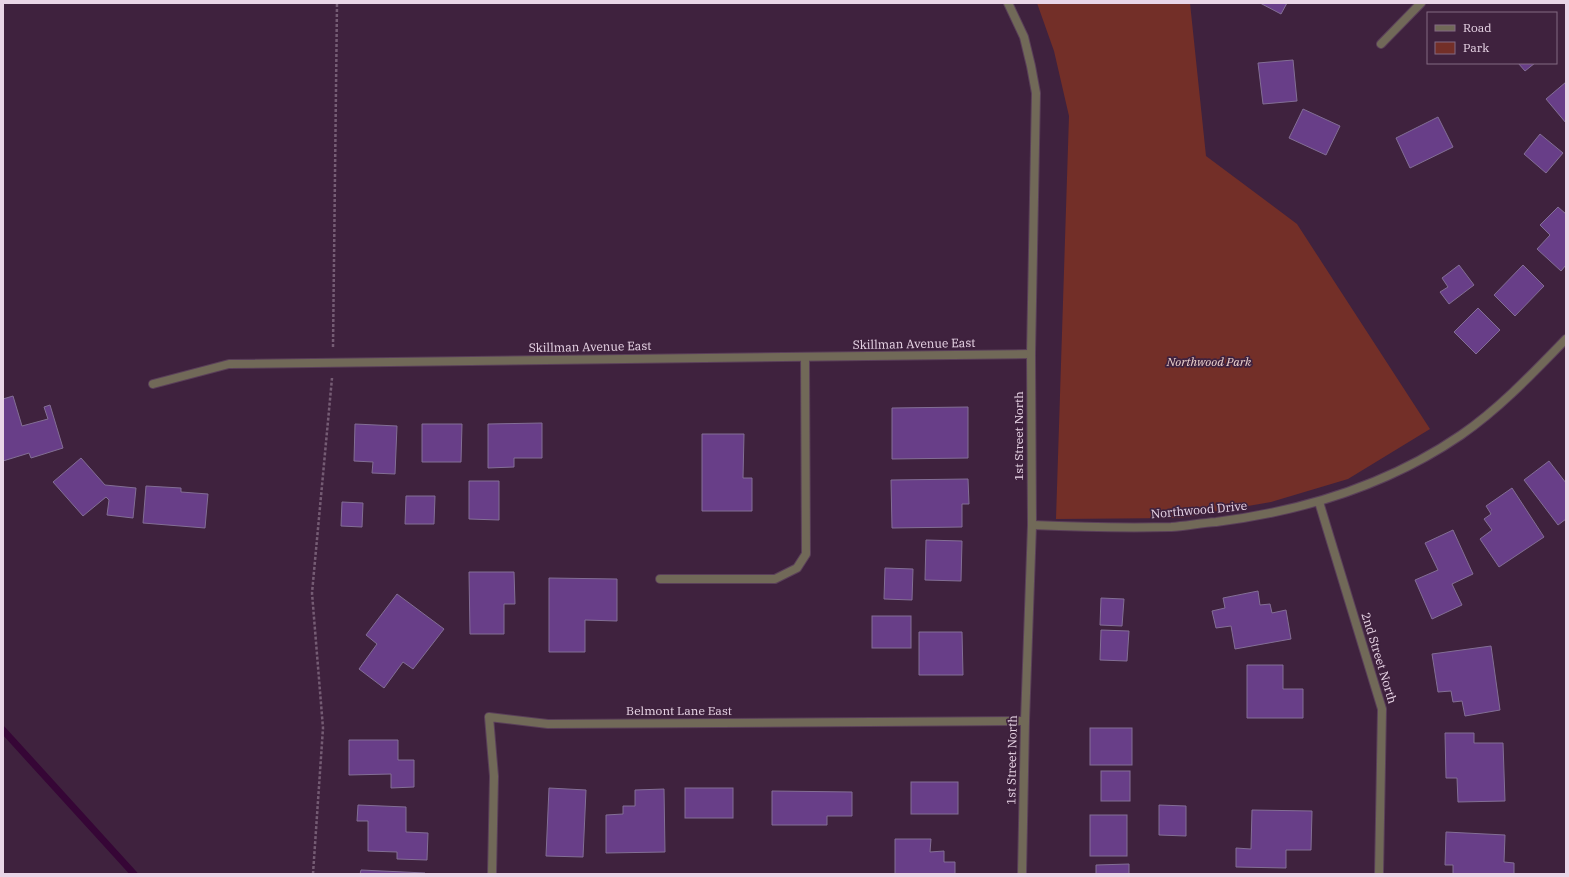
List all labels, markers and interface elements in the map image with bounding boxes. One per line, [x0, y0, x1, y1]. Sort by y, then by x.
legend [1427, 12, 1557, 64]
text: Road [1463, 20, 1492, 35]
text: Park [1463, 40, 1489, 55]
street label: Skillman Avenue East [853, 335, 975, 352]
street label: Skillman Avenue East [529, 338, 651, 355]
park label: Northwood Park [1166, 354, 1252, 369]
street label: 1st Street North [1011, 391, 1026, 481]
street label: Northwood Drive [1150, 498, 1248, 521]
street label: 2nd Street North [1358, 610, 1401, 706]
street label: Belmont Lane East [626, 703, 732, 718]
street label: 1st Street North [1003, 715, 1020, 805]

